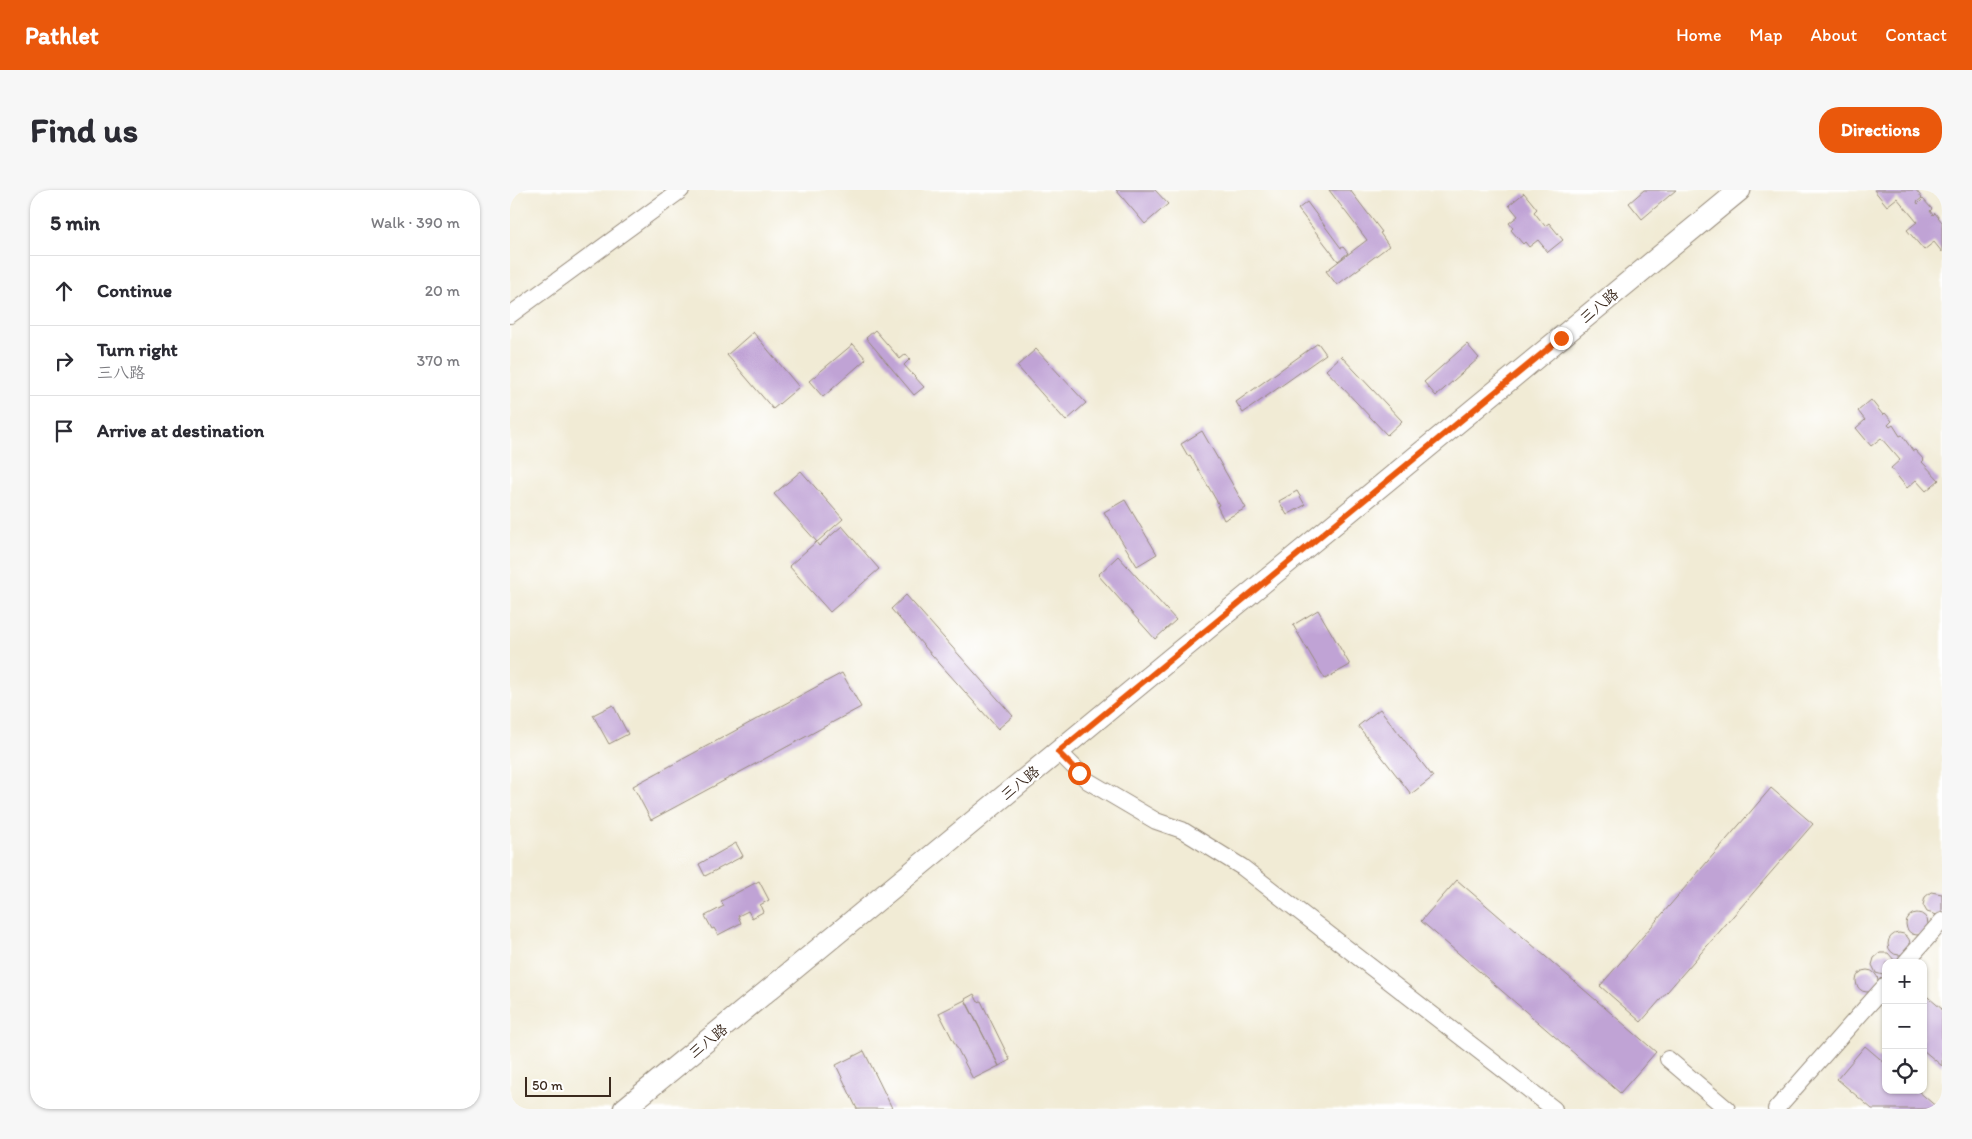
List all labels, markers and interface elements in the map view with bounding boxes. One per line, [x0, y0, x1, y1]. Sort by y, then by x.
text: Pathlet [25, 21, 99, 50]
text: Home [1676, 24, 1722, 46]
text: Map [1750, 24, 1783, 46]
text: About [1811, 24, 1857, 46]
text: Contact [1885, 24, 1947, 46]
button: Directions [1819, 107, 1942, 153]
text: Find us [30, 109, 138, 151]
text: 5 min [50, 210, 100, 235]
text: Walk · 390 m [371, 213, 460, 232]
icon: ahead [50, 277, 78, 305]
text: Continue [97, 279, 172, 302]
text: 20 m [425, 281, 460, 300]
street label: 三八路 [1576, 285, 1622, 327]
route end [1550, 327, 1573, 350]
text: Turn right [97, 338, 178, 361]
icon: right [50, 347, 78, 375]
text: 370 m [416, 351, 460, 370]
text: 三八路 [97, 363, 145, 382]
icon: arrive [50, 417, 78, 445]
text: Arrive at destination [97, 419, 264, 442]
street label: 三八路 [997, 762, 1043, 804]
route start [1068, 762, 1091, 785]
map controls [1882, 959, 1927, 1094]
button: + [1882, 959, 1927, 1004]
button: − [1882, 1004, 1927, 1049]
street label: 三八路 [685, 1020, 731, 1062]
button: locate [1882, 1049, 1927, 1094]
scale bar [525, 1074, 611, 1097]
text: 50 m [532, 1077, 563, 1094]

